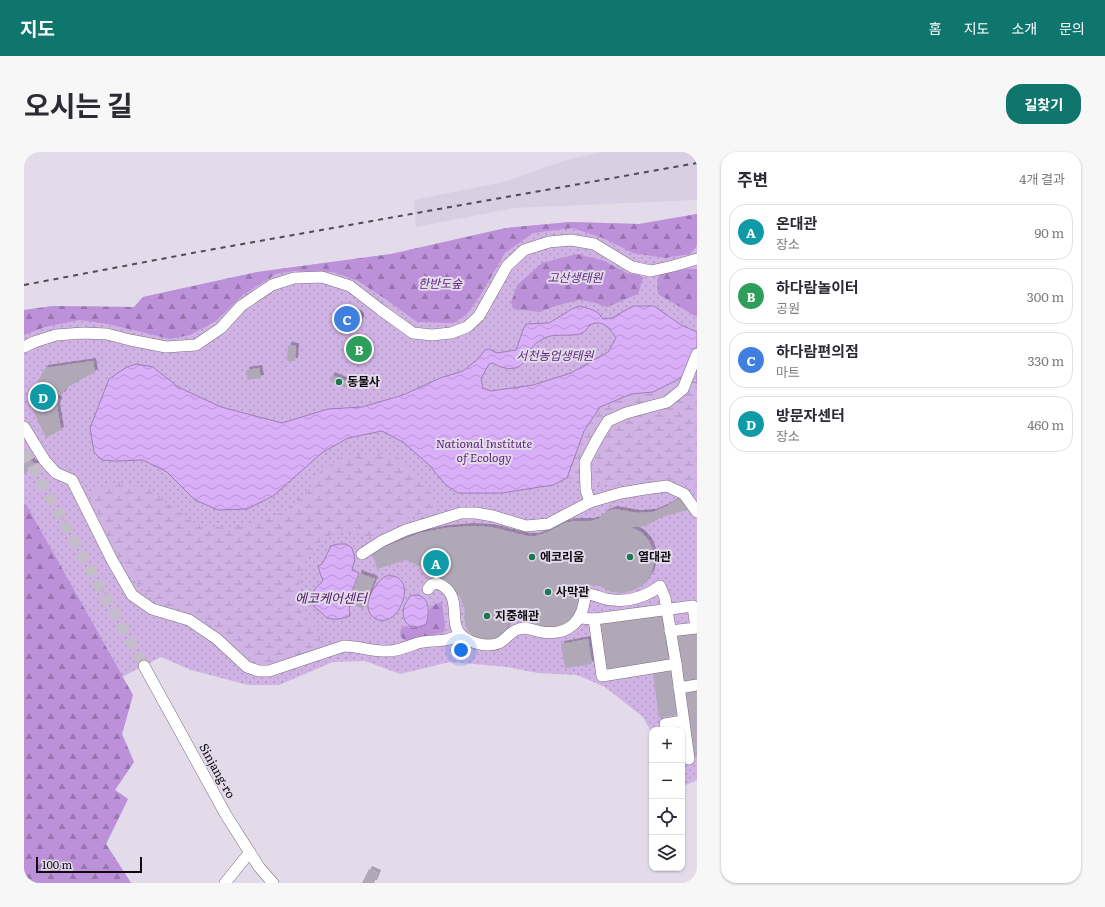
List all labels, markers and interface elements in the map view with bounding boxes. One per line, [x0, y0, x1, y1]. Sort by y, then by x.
text: 지도 [20, 14, 55, 42]
text: 홈 [929, 18, 942, 38]
text: 지도 [964, 18, 989, 38]
text: 소개 [1011, 18, 1037, 38]
text: 문의 [1059, 18, 1085, 38]
text: 오시는 길 [24, 83, 133, 125]
button: 길찾기 [1006, 84, 1081, 124]
text: 주변 [737, 166, 768, 191]
text: 4개 결과 [1019, 169, 1065, 188]
text: 온대관 [776, 211, 817, 234]
text: A [746, 223, 756, 242]
text: 90 m [1034, 223, 1064, 242]
text: 장소 [776, 234, 800, 253]
park label: 고산생태원 [547, 268, 604, 286]
park label: 한반도숲 [418, 274, 463, 292]
text: 하다람놀이터 [776, 275, 859, 298]
text: B [747, 287, 755, 306]
text: 300 m [1027, 287, 1064, 306]
text: 공원 [776, 298, 800, 317]
pin: C [334, 304, 360, 334]
pin: B [346, 334, 372, 364]
text: 하다람편의점 [776, 339, 859, 362]
park label: 서천농업생태원 [516, 346, 595, 364]
text: C [746, 351, 756, 370]
text: 330 m [1028, 351, 1064, 370]
text: 마트 [776, 362, 800, 381]
place label: 동물사 [347, 372, 380, 390]
marker: 동물사 [334, 377, 344, 387]
pin: D [30, 382, 56, 412]
text: 방문자센터 [776, 403, 845, 426]
text: D [746, 415, 756, 434]
text: 460 m [1027, 415, 1064, 434]
text: 장소 [776, 426, 800, 445]
park label: National Institute of Ecology [436, 434, 532, 466]
place label: 에코리움 [540, 547, 584, 565]
place label: 열대관 [638, 547, 671, 565]
pin: A [423, 548, 449, 578]
marker: 에코리움 [527, 552, 537, 562]
marker: 열대관 [625, 552, 635, 562]
place label: 사막관 [556, 582, 589, 600]
marker: 사막관 [543, 587, 553, 597]
water label: 에코케어센터 [295, 588, 369, 607]
place label: 지중해관 [495, 606, 539, 624]
marker: 지중해관 [482, 611, 492, 621]
your location [451, 640, 471, 660]
map controls [649, 727, 685, 871]
button: + [649, 727, 685, 763]
street label: Sinjang-ro [195, 740, 240, 801]
button: − [649, 763, 685, 799]
button: locate [649, 799, 685, 835]
button: layers [649, 835, 685, 871]
scale bar [36, 855, 142, 874]
text: 100 m [42, 856, 72, 872]

